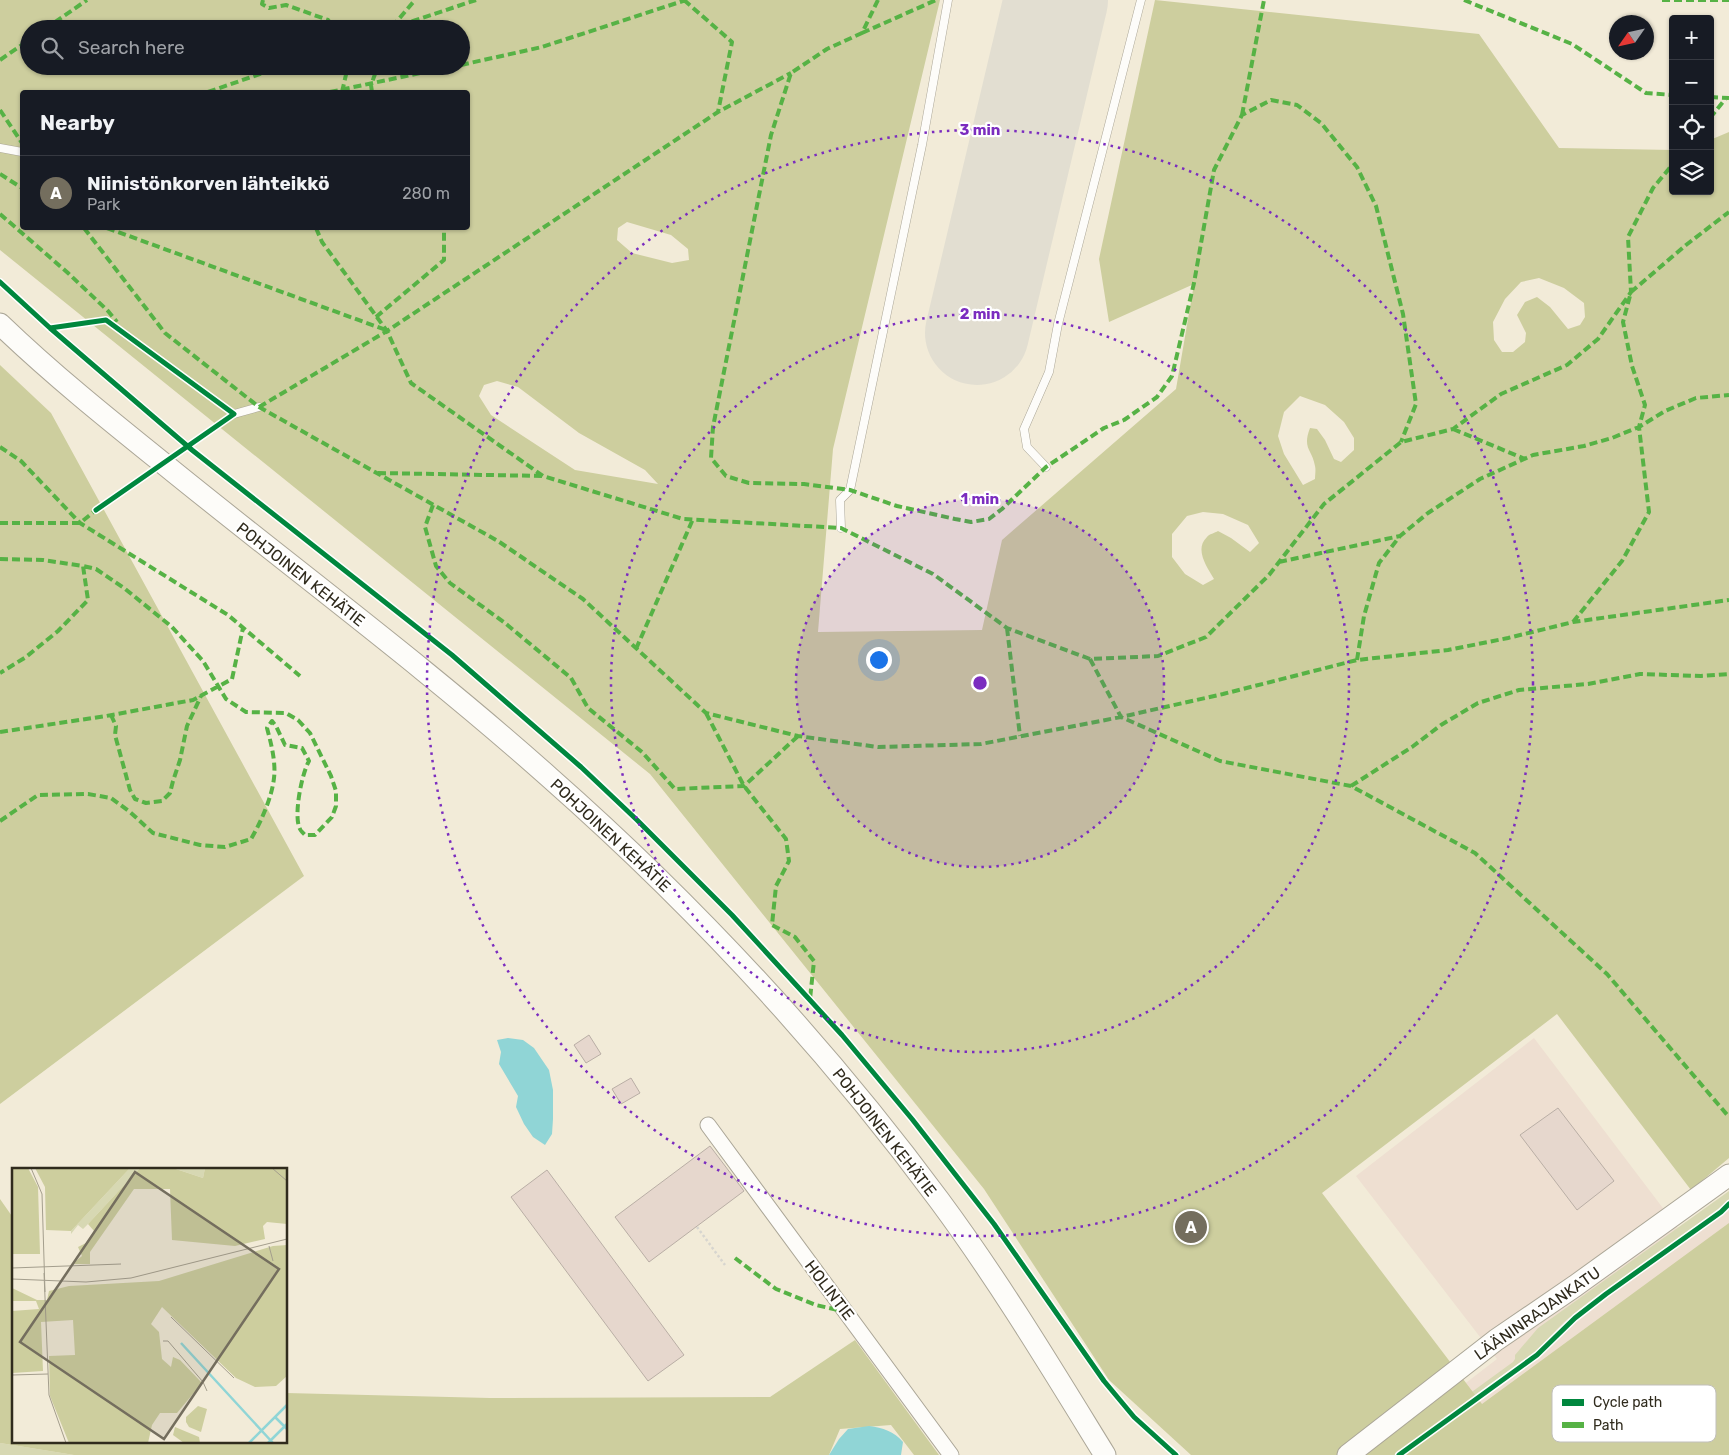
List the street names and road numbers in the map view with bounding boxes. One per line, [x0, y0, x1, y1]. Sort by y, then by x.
street label: POHJOINEN KEHÄTIE [233, 518, 369, 630]
street label: POHJOINEN KEHÄTIE [547, 775, 675, 896]
street label: POHJOINEN KEHÄTIE [829, 1064, 941, 1200]
street label: HOLINTIE [801, 1257, 858, 1324]
street label: LÄÄNINRAJANKATU [1471, 1263, 1604, 1364]

